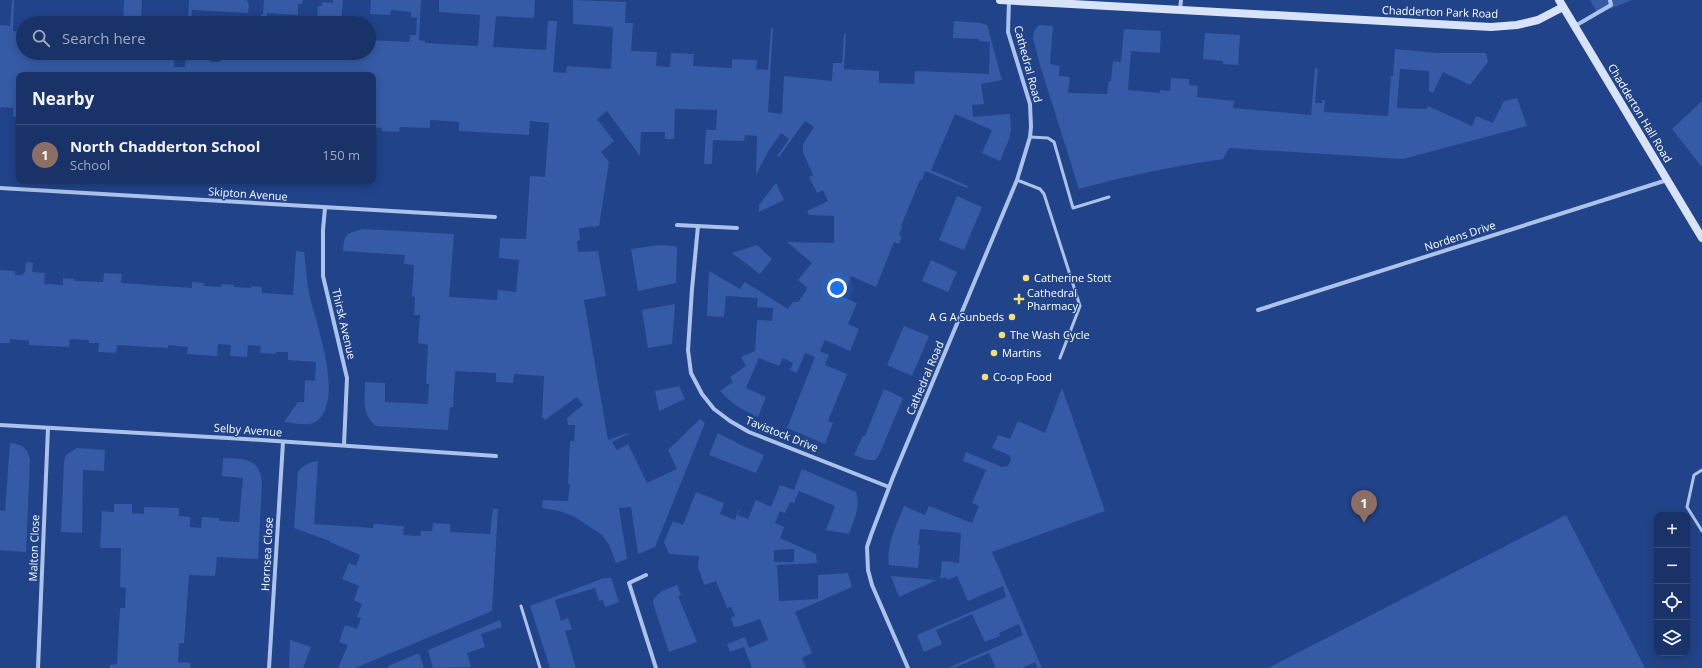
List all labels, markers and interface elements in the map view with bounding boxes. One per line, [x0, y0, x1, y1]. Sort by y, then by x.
street label: Chadderton Park Road [1382, 2, 1498, 21]
search box [16, 16, 376, 60]
street label: Cathedral Road [1011, 24, 1046, 104]
icon: search [30, 27, 52, 49]
text: Search here [62, 28, 146, 48]
street label: Chadderton Hall Road [1605, 60, 1676, 165]
text: Nearby [32, 87, 94, 110]
text: North Chadderton School [70, 136, 260, 156]
text: 1 [41, 146, 49, 164]
text: 150 m [322, 146, 360, 164]
text: School [70, 156, 110, 174]
street label: Skipton Avenue [208, 183, 288, 204]
street label: Nordens Drive [1422, 217, 1497, 254]
place label: Catherine Stott [1034, 270, 1111, 285]
marker: Catherine Stott [1021, 273, 1031, 283]
your location [827, 278, 847, 298]
place label: Cathedral Pharmacy [1027, 285, 1079, 313]
street label: Thirsk Avenue [329, 287, 360, 361]
marker: Cathedral Pharmacy [1014, 294, 1024, 304]
place label: A G A Sunbeds [929, 309, 1004, 324]
marker: A G A Sunbeds [1007, 312, 1017, 322]
place label: The Wash Cycle [1010, 327, 1090, 342]
marker: The Wash Cycle [997, 330, 1007, 340]
street label: Cathedral Road [902, 338, 947, 417]
place label: Martins [1002, 345, 1041, 360]
marker: Martins [989, 348, 999, 358]
place label: Co-op Food [993, 369, 1052, 384]
marker: Co-op Food [980, 372, 990, 382]
street label: Tavistock Drive [744, 412, 821, 455]
street label: Selby Avenue [213, 420, 283, 439]
pin: 1 [1351, 490, 1377, 523]
map controls [1654, 512, 1690, 656]
button: + [1654, 512, 1690, 548]
street label: Malton Close [25, 514, 42, 582]
street label: Hornsea Close [257, 517, 276, 591]
button: − [1654, 548, 1690, 584]
button: locate [1654, 584, 1690, 620]
button: layers [1654, 620, 1690, 656]

